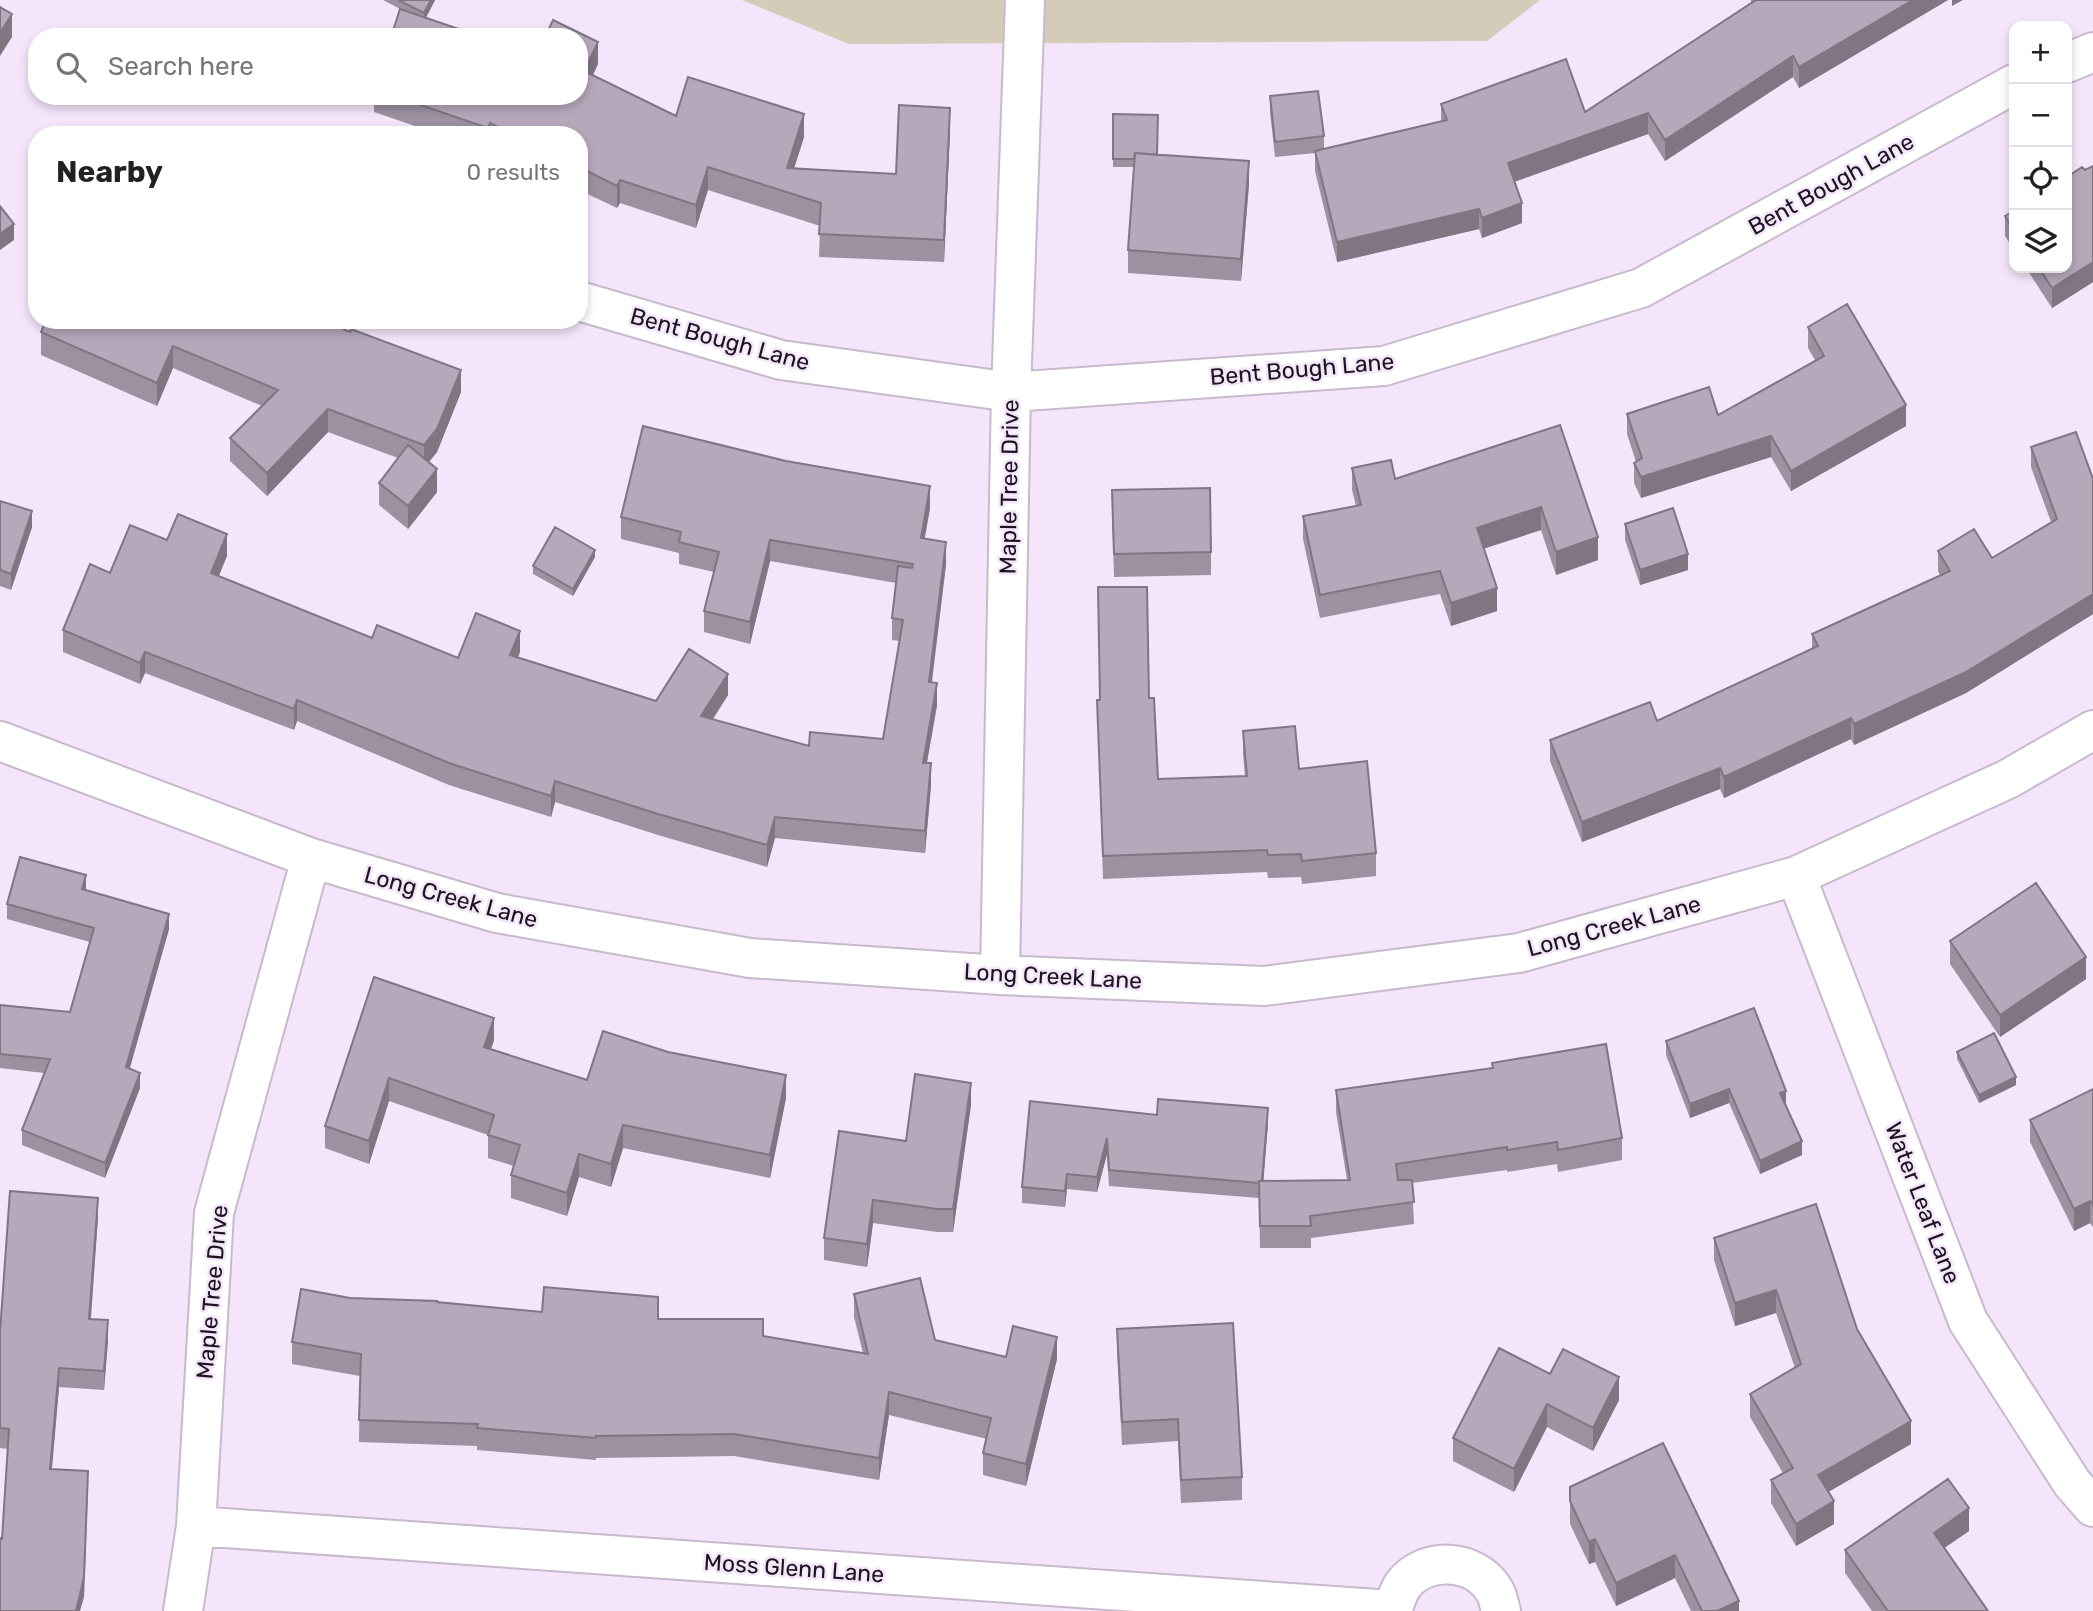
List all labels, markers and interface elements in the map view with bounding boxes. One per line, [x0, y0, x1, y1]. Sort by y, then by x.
map controls [2009, 21, 2072, 273]
button: + [2009, 21, 2072, 84]
search box [28, 28, 588, 105]
icon: search [52, 48, 90, 86]
text: Search here [108, 51, 254, 82]
button: − [2009, 84, 2072, 147]
street label: Bent Bough Lane [1743, 127, 1919, 241]
button: locate [2009, 147, 2072, 210]
text: Nearby [56, 154, 163, 190]
text: 0 results [466, 158, 560, 186]
button: layers [2009, 210, 2072, 273]
street label: Bent Bough Lane [627, 302, 813, 376]
street label: Bent Bough Lane [1209, 347, 1395, 391]
street label: Maple Tree Drive [993, 399, 1025, 575]
street label: Long Creek Lane [361, 860, 541, 934]
street label: Long Creek Lane [1524, 889, 1704, 963]
street label: Long Creek Lane [963, 957, 1143, 995]
street label: Water Leaf Lane [1879, 1118, 1967, 1288]
street label: Maple Tree Drive [190, 1204, 234, 1380]
street label: Moss Glenn Lane [703, 1548, 885, 1588]

